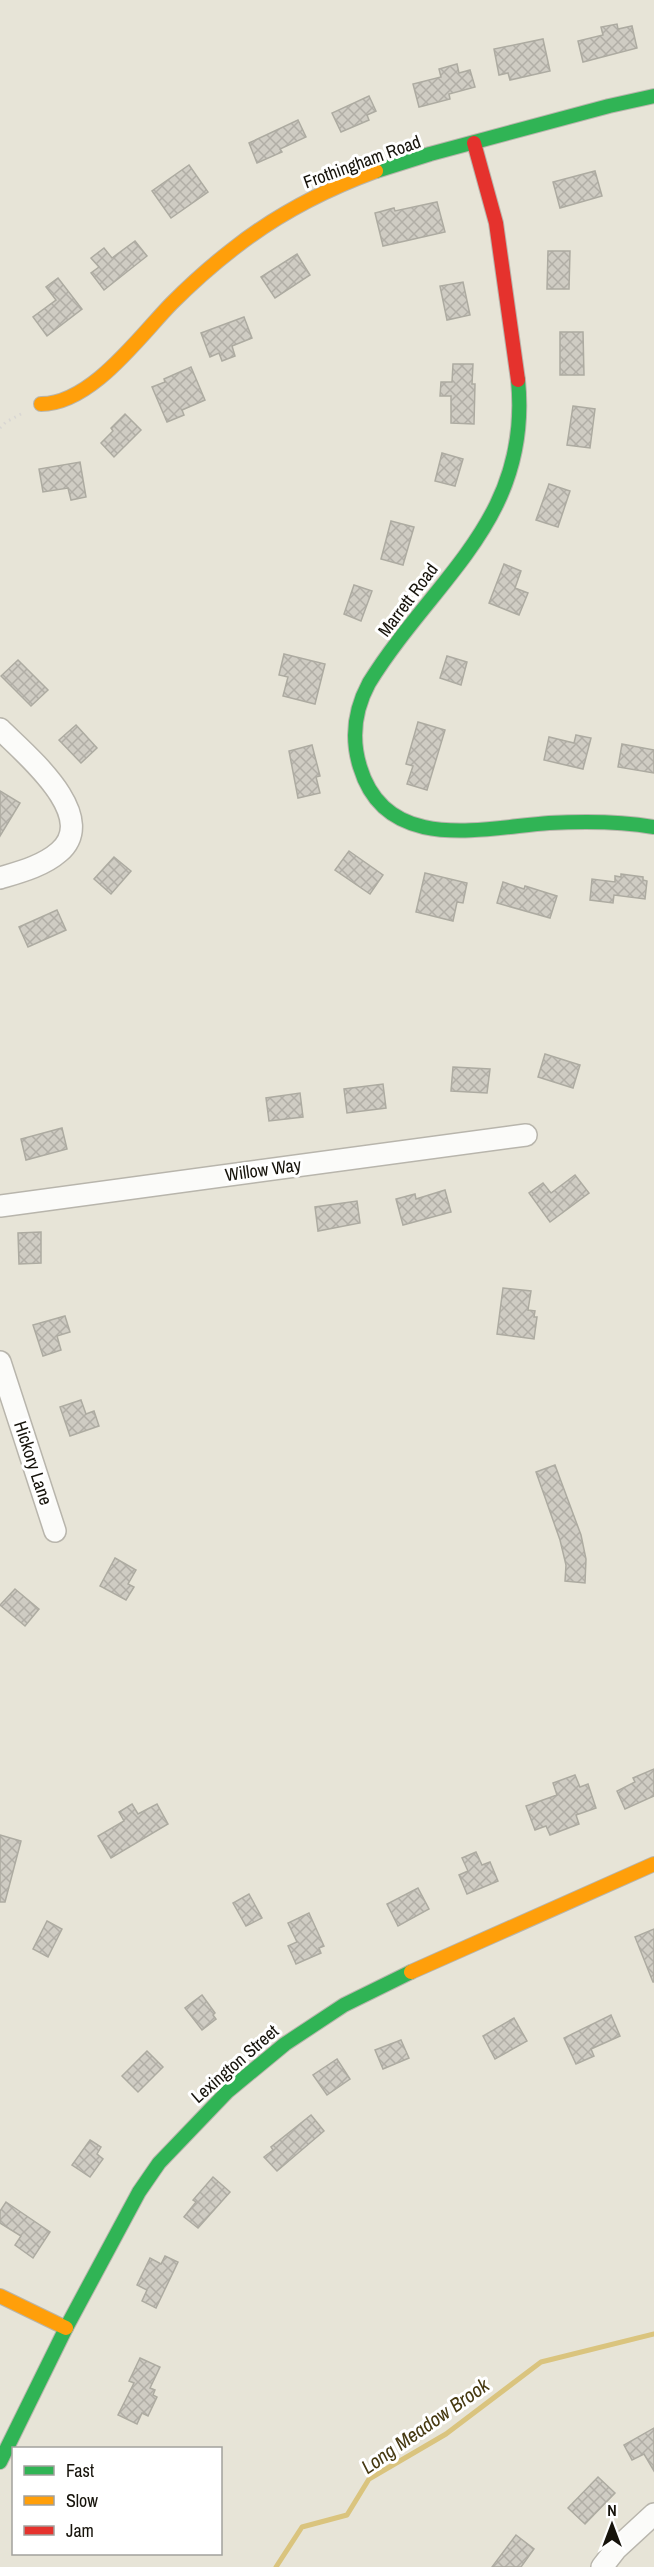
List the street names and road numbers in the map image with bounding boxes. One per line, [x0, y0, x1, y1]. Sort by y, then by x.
street label: Frothingham Road [300, 129, 424, 194]
street label: Marrett Road [372, 558, 444, 642]
street label: Willow Way [223, 1152, 303, 1187]
street label: Hickory Lane [8, 1418, 59, 1508]
street label: Lexington Street [186, 2019, 284, 2109]

